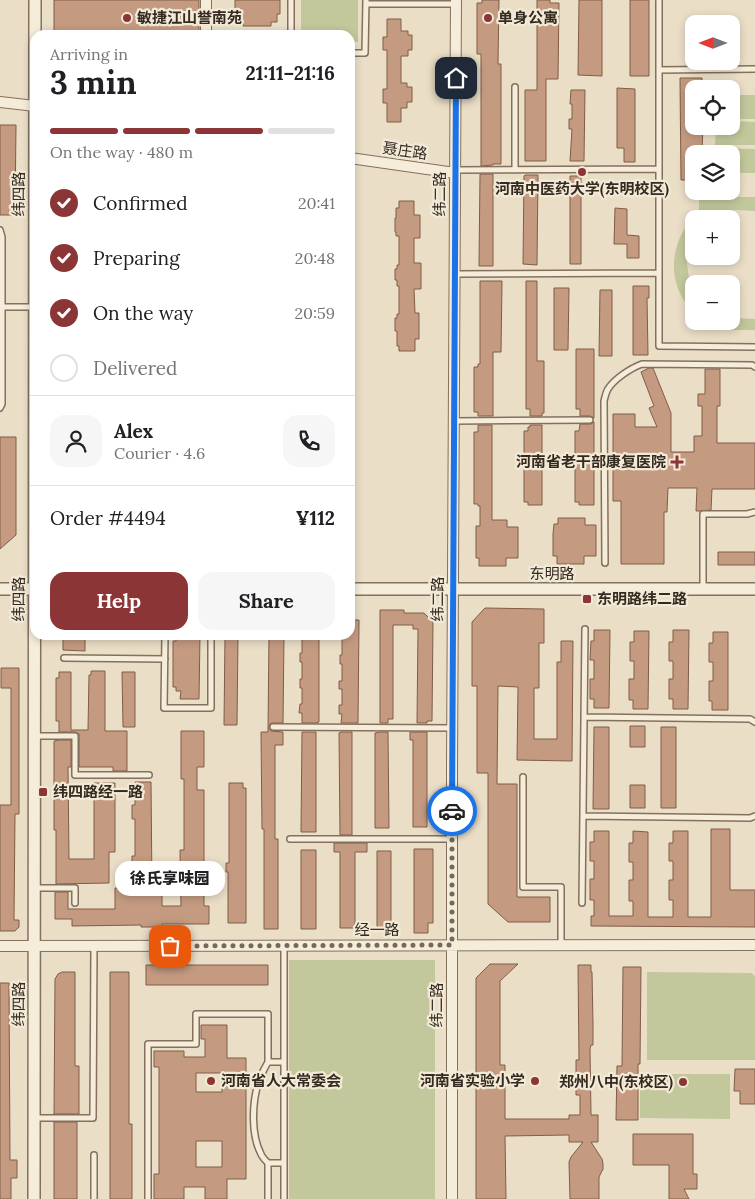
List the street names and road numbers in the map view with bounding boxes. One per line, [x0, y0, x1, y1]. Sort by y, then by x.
street label: 聂庄路 [381, 138, 429, 163]
street label: 纬四路 [9, 171, 28, 217]
street label: 纬二路 [430, 171, 449, 217]
street label: 东明路 [529, 564, 575, 583]
street label: 纬四路 [9, 576, 28, 622]
street label: 纬二路 [428, 576, 447, 622]
street label: 经一路 [354, 920, 400, 939]
street label: 纬四路 [9, 981, 28, 1027]
street label: 纬二路 [427, 982, 446, 1028]

